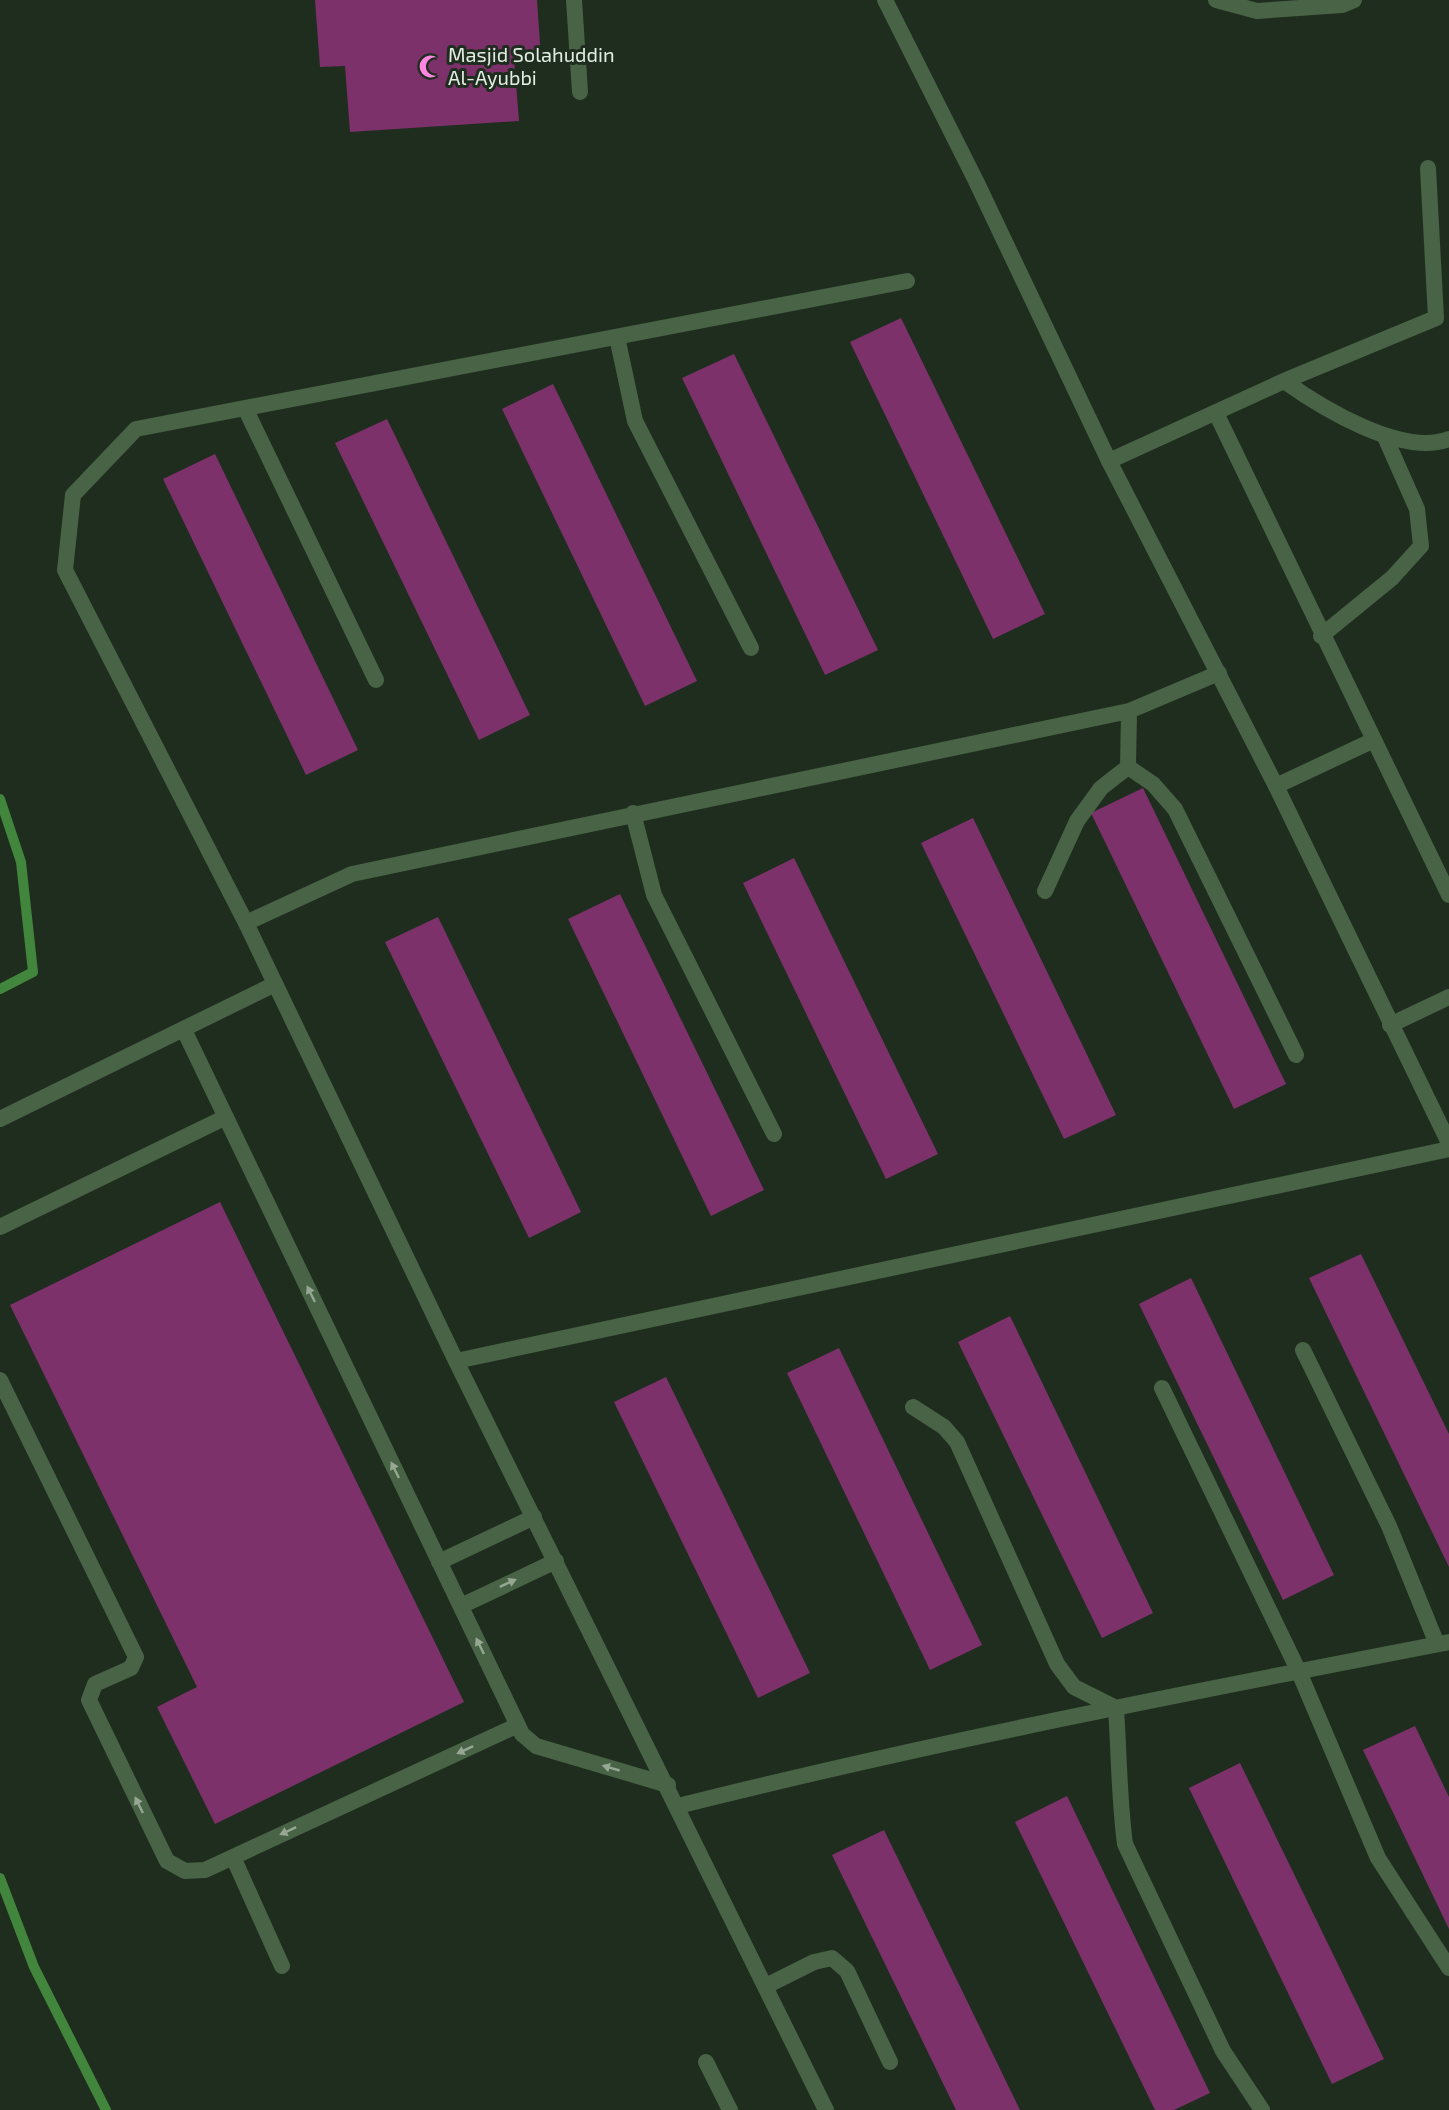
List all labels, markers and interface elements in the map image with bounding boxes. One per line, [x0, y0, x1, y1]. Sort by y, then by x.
place label: Masjid Solahuddin Al-Ayubbi [448, 42, 615, 89]
mosque icon: Masjid Solahuddin Al-Ayubbi [417, 53, 443, 79]
one-way arrow [306, 1286, 315, 1303]
one-way arrow [391, 1462, 400, 1479]
one-way arrow [500, 1579, 517, 1588]
one-way arrow [475, 1637, 484, 1654]
one-way arrow [456, 1745, 474, 1755]
one-way arrow [602, 1763, 620, 1772]
one-way arrow [134, 1796, 144, 1813]
one-way arrow [279, 1827, 296, 1836]

